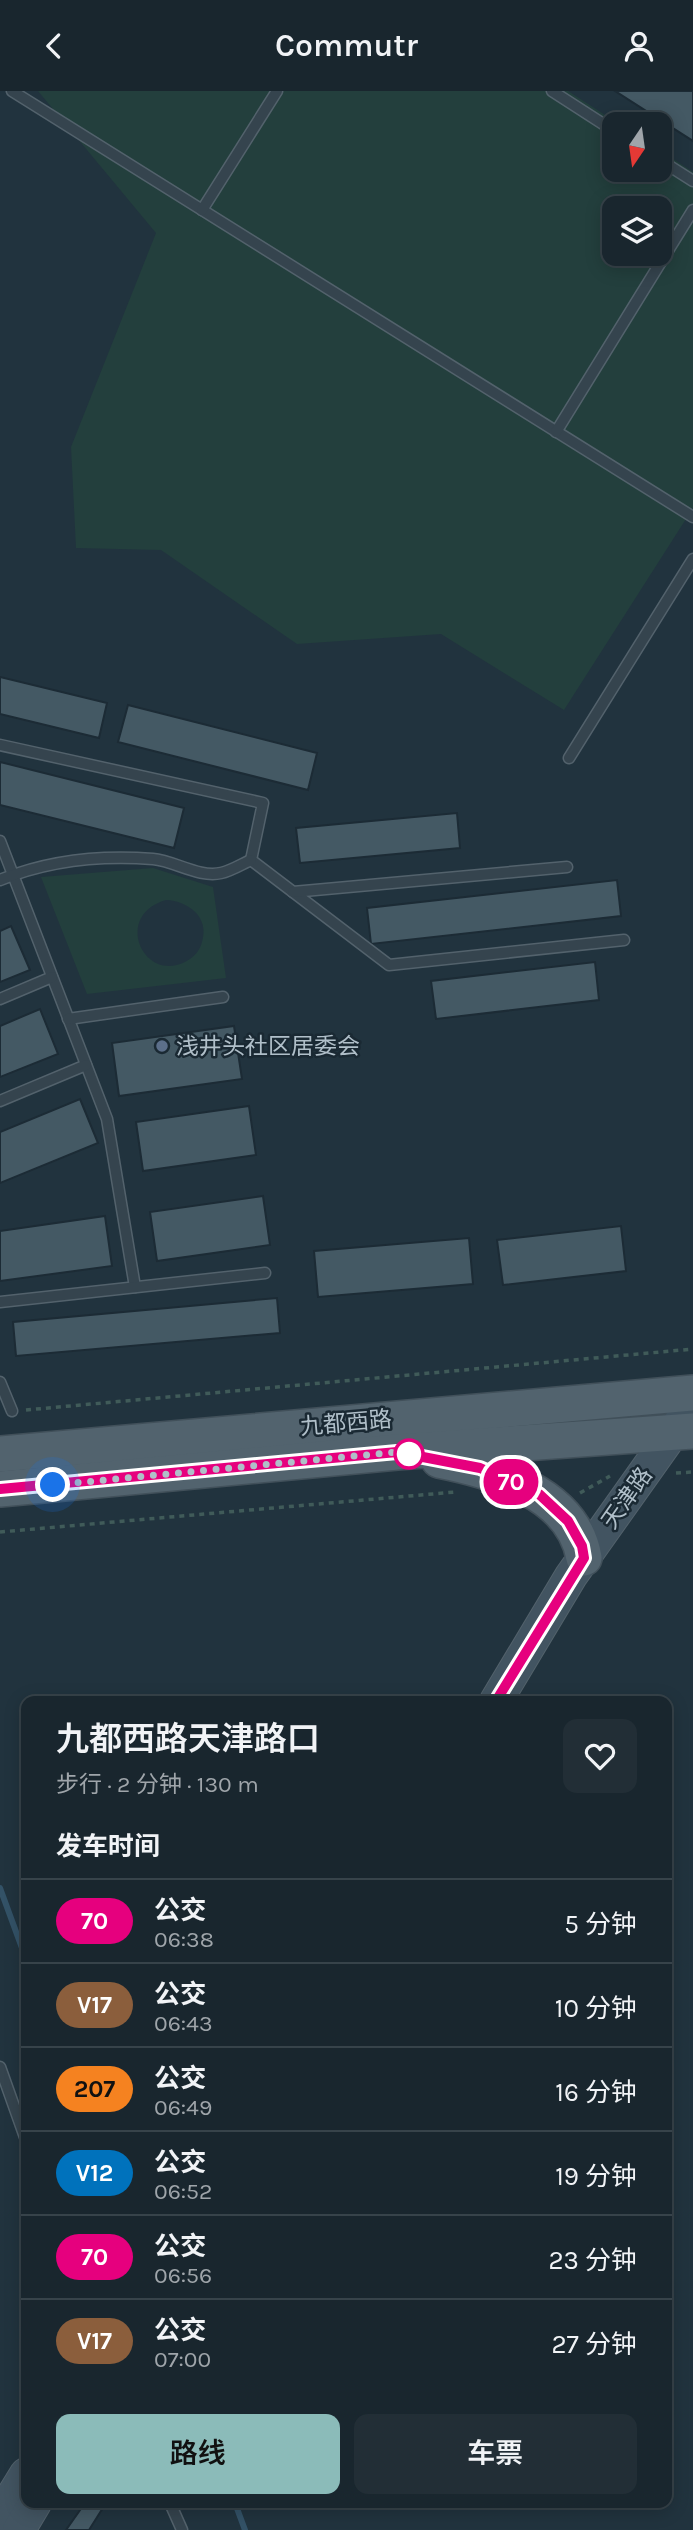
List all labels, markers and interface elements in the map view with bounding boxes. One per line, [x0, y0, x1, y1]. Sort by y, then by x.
icon: back [35, 27, 73, 65]
text: Commutr [275, 27, 418, 64]
icon: person [620, 27, 658, 65]
north arrow [602, 112, 672, 182]
map controls [602, 112, 672, 266]
button: layers [602, 196, 672, 266]
place label: 浅井头社区居委会 [176, 1033, 360, 1060]
marker: 浅井头社区居委会 [154, 1038, 170, 1054]
street label: 九都西路 [299, 1406, 393, 1440]
unlabelled marker [394, 1439, 424, 1469]
line badge: 70 [480, 1459, 542, 1505]
street label: 天津路 [596, 1462, 658, 1534]
your location [35, 1467, 70, 1502]
text: 70 [497, 1468, 525, 1496]
button: heart [563, 1719, 637, 1793]
text: 九都西路天津路口 [56, 1720, 320, 1758]
text: 步行 · 2 分钟 · 130 m [56, 1771, 259, 1798]
text: 发车时间 [56, 1831, 160, 1862]
text: 公交 [154, 1895, 206, 1926]
text: 70 [81, 1907, 108, 1935]
text: 5 分钟 [564, 1909, 637, 1940]
text: 06:38 [154, 1926, 214, 1953]
text: 公交 [154, 1979, 206, 2010]
text: V17 [77, 1991, 112, 2019]
text: 10 分钟 [555, 1993, 637, 2024]
text: 06:43 [154, 2010, 213, 2037]
text: 公交 [154, 2063, 206, 2094]
text: 207 [74, 2075, 115, 2103]
text: 16 分钟 [555, 2077, 637, 2108]
text: 06:49 [154, 2094, 212, 2121]
text: 公交 [154, 2147, 206, 2178]
text: V12 [76, 2159, 113, 2187]
text: 19 分钟 [555, 2161, 637, 2192]
text: 06:52 [154, 2178, 212, 2205]
text: 公交 [154, 2231, 206, 2262]
text: 70 [81, 2243, 108, 2271]
text: 23 分钟 [548, 2245, 637, 2276]
text: 06:56 [154, 2262, 212, 2289]
text: 公交 [154, 2315, 206, 2346]
text: V17 [77, 2327, 112, 2355]
text: 27 分钟 [552, 2329, 637, 2360]
text: 07:00 [154, 2346, 211, 2373]
button: 路线 [56, 2414, 340, 2494]
button: 车票 [354, 2414, 637, 2494]

